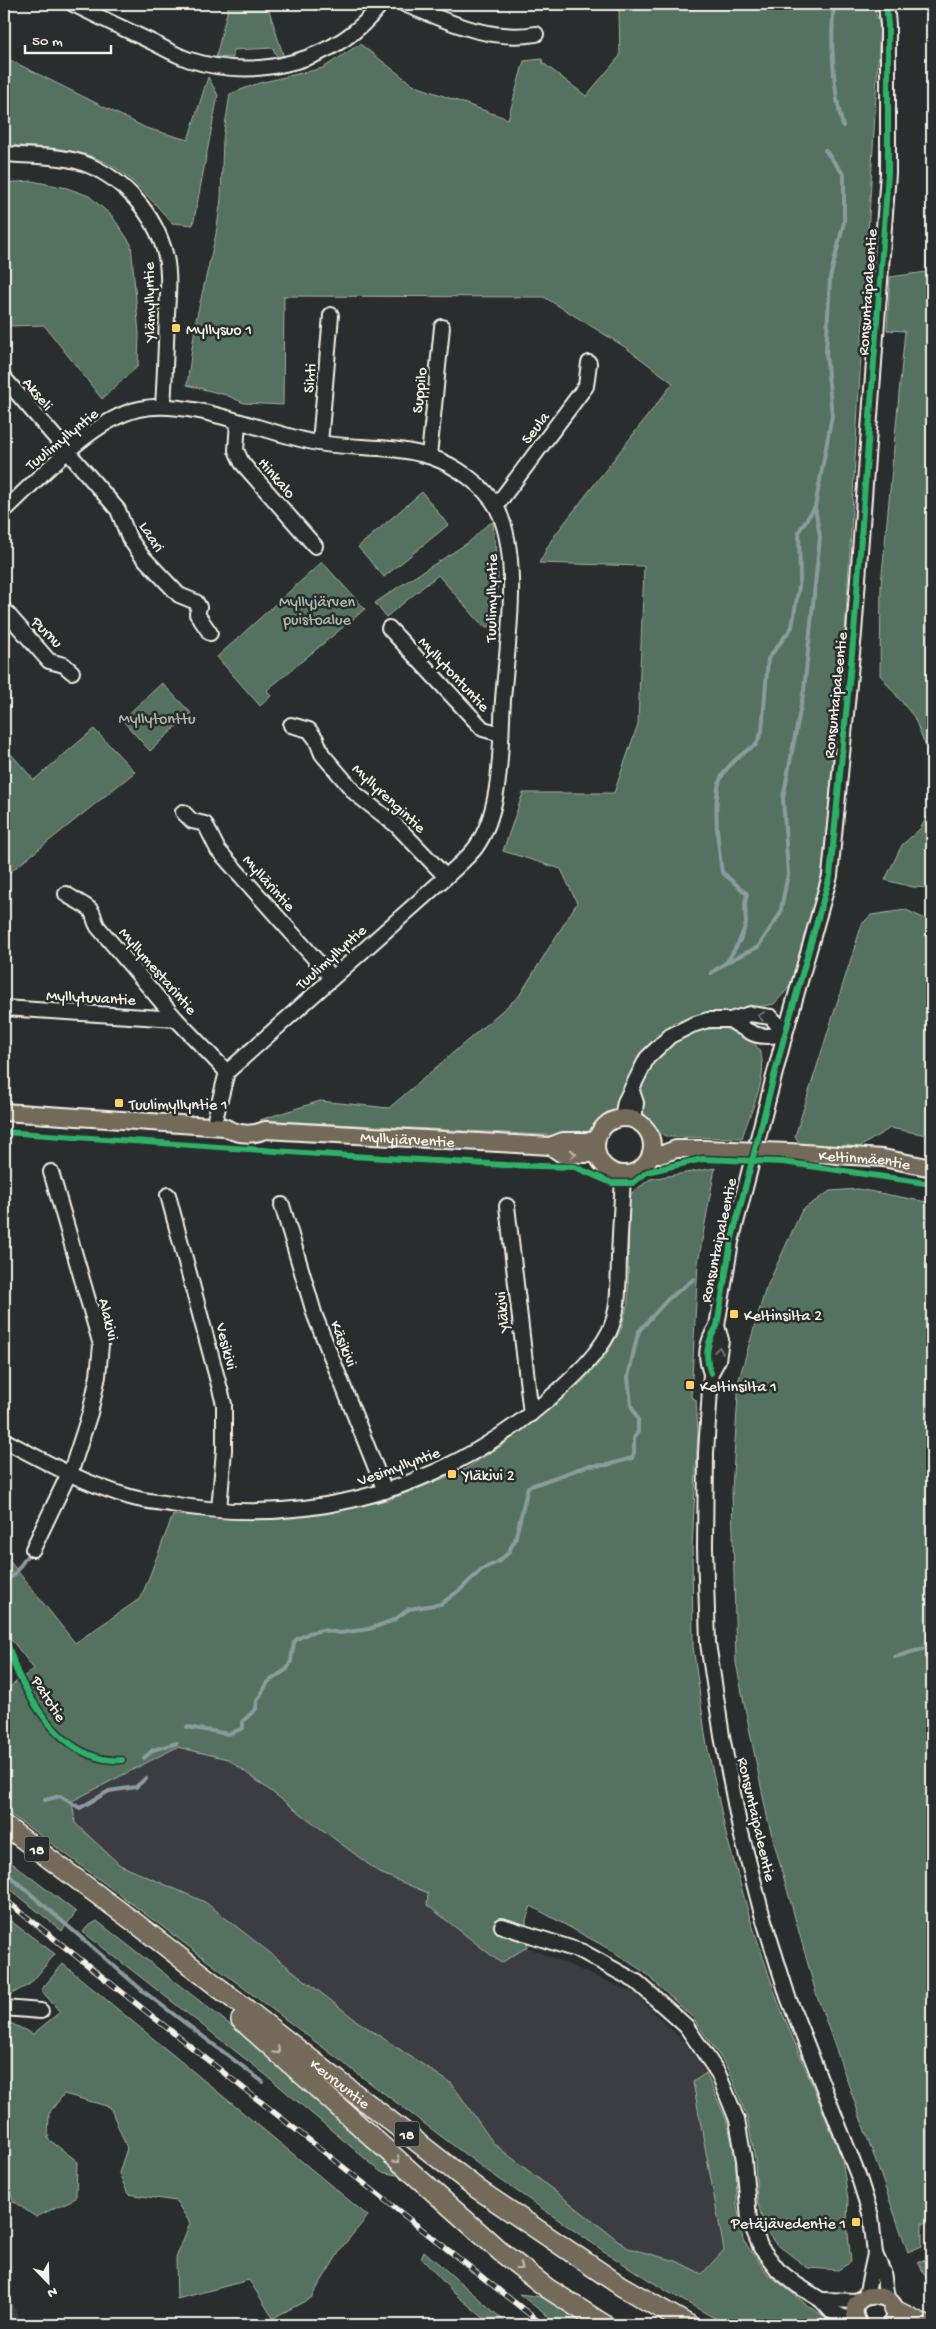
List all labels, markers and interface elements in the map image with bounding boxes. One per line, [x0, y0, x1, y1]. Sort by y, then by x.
scale bar [25, 22, 111, 54]
text: 50 m [32, 33, 63, 51]
street label: Ronsuntaipaleentie [856, 228, 883, 356]
street label: Ylämyllyntie [141, 261, 162, 344]
marker: Myllysuo 1 [170, 322, 182, 334]
place label: Myllysuo 1 [186, 322, 252, 341]
street label: Sihti [301, 363, 322, 394]
street label: Suppilo [410, 367, 433, 414]
street label: Akseli [17, 375, 56, 416]
street label: Tuulimyllyntie [22, 405, 104, 476]
street label: Seula [518, 408, 556, 449]
street label: Hinkalo [252, 455, 298, 504]
street label: Laari [133, 519, 167, 557]
street label: Tuulimyllyntie [483, 553, 504, 643]
park label: Myllyjärven puistoalue [279, 594, 355, 631]
street label: Purnu [25, 613, 66, 654]
street label: Ronsuntaipaleentie [821, 631, 854, 759]
street label: Myllytontuntie [413, 634, 493, 718]
park label: Myllytonttu [119, 711, 196, 730]
street label: Myllyrengintie [347, 761, 429, 839]
street label: Myllärintie [237, 852, 298, 917]
street label: Tuulimyllyntie [292, 922, 372, 996]
street label: Myllymestarintie [113, 925, 200, 1021]
street label: Myllytuvantie [46, 988, 137, 1011]
one-way arrow [757, 1011, 766, 1021]
marker: Tuulimyllyntie 1 [113, 1097, 125, 1109]
place label: Tuulimyllyntie 1 [128, 1097, 227, 1116]
street label: Myllyjärventie [360, 1129, 456, 1154]
street label: Keltinmäentie [818, 1148, 912, 1177]
one-way arrow [569, 1149, 577, 1159]
street label: Ronsuntaipaleentie [698, 1176, 743, 1305]
street label: Yläkivi [493, 1290, 517, 1335]
street label: Alakivi [92, 1297, 121, 1343]
marker: Keltinsilta 2 [728, 1308, 740, 1320]
place label: Keltinsilta 2 [744, 1308, 822, 1327]
street label: Käsikivi [324, 1318, 360, 1370]
street label: Vesikivi [209, 1320, 240, 1372]
one-way arrow [714, 1346, 724, 1354]
marker: Keltinsilta 1 [684, 1379, 696, 1391]
place label: Keltinsilta 1 [700, 1379, 777, 1398]
street label: Vesimyllyntie [354, 1444, 444, 1492]
marker: Yläkivi 2 [446, 1468, 458, 1480]
place label: Yläkivi 2 [460, 1468, 515, 1487]
street label: Patotie [25, 1673, 69, 1727]
street label: Ronsuntaipaleentie [731, 1756, 778, 1884]
road number: 18 [24, 1836, 50, 1862]
one-way arrow [271, 2046, 280, 2055]
street label: Keuruuntie [305, 2056, 373, 2115]
road number: 18 [394, 2122, 420, 2146]
one-way arrow [392, 2154, 401, 2163]
place label: Petäjävedentie 1 [730, 2216, 846, 2235]
marker: Petäjävedentie 1 [850, 2216, 862, 2228]
north arrow [22, 2256, 72, 2306]
one-way arrow [514, 2261, 523, 2269]
text: N [45, 2282, 60, 2301]

